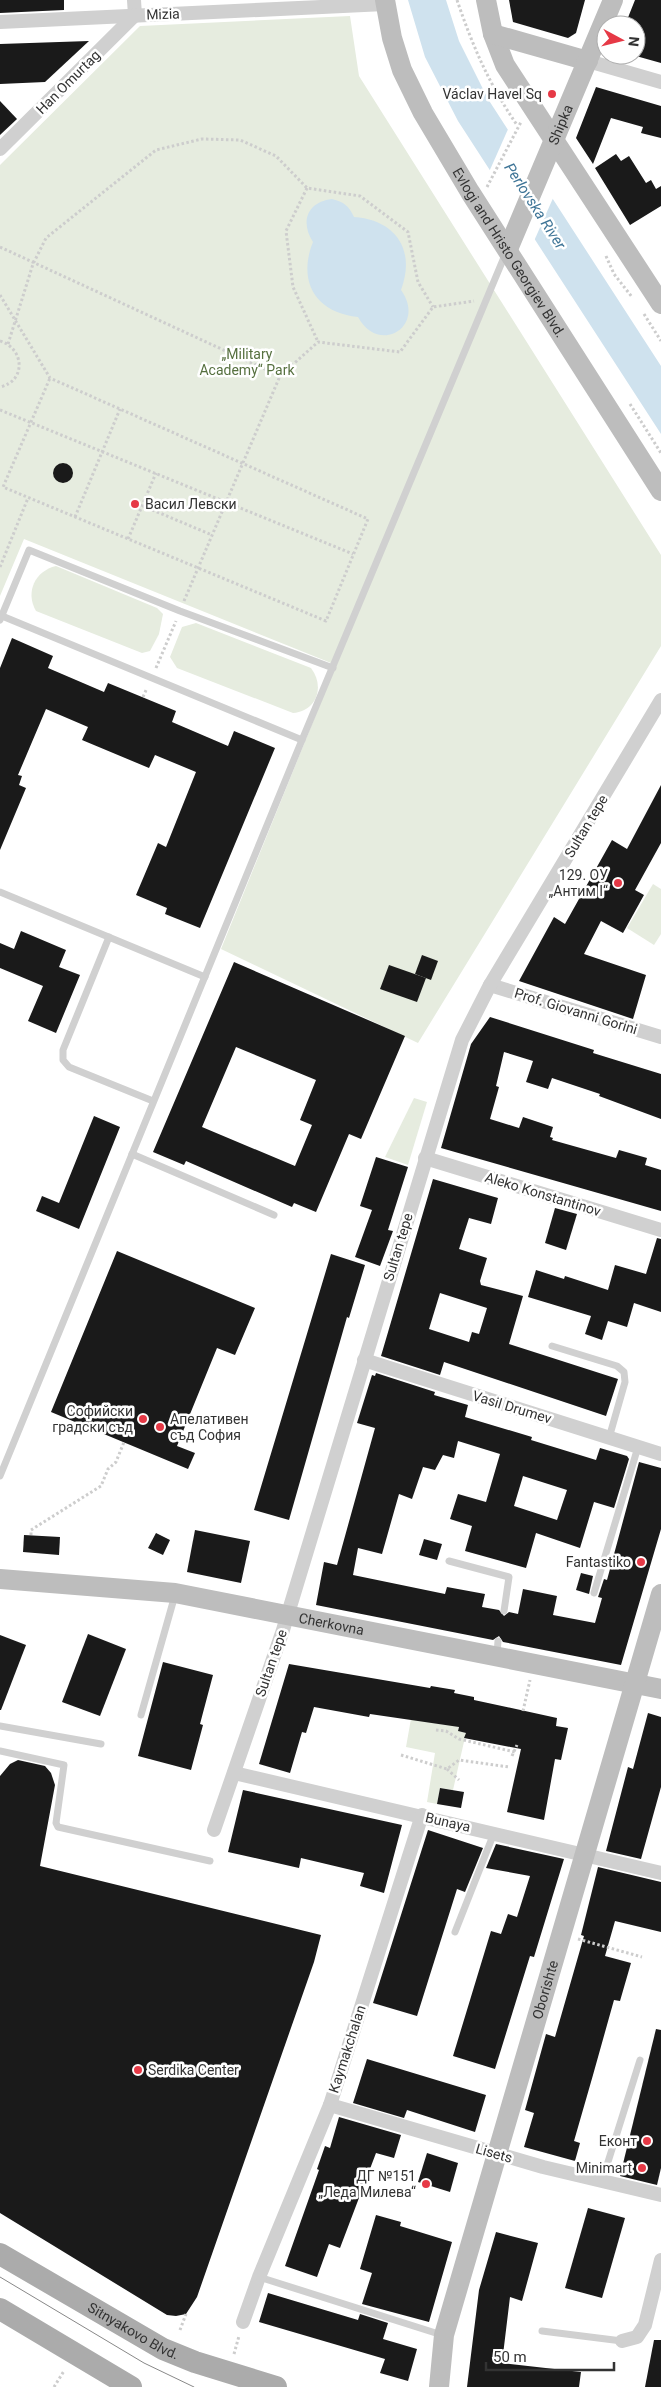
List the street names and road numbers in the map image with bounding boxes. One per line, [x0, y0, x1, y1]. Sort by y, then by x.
street label: Mizia [146, 5, 180, 23]
street label: Han Omurtag [33, 47, 103, 117]
street label: Shipka [545, 102, 576, 147]
street label: Evlogi and Hristo Georgiev Blvd. [449, 165, 569, 340]
street label: Sultan tepe [561, 792, 611, 860]
street label: Prof. Giovanni Gorini [513, 985, 639, 1037]
street label: Aleko Konstantinov [483, 1169, 603, 1219]
street label: Sultan tepe [380, 1211, 416, 1283]
street label: Vasil Drumev [471, 1387, 554, 1427]
street label: Cherkovna [297, 1610, 365, 1638]
street label: Sultan tepe [252, 1627, 290, 1699]
street label: Bunaya [424, 1809, 472, 1835]
street label: Oborishte [529, 1958, 561, 2021]
street label: Kaymakchalan [325, 2003, 369, 2095]
street label: Lisets [474, 2140, 514, 2166]
street label: Sitnyakovo Blvd. [85, 2299, 181, 2363]

